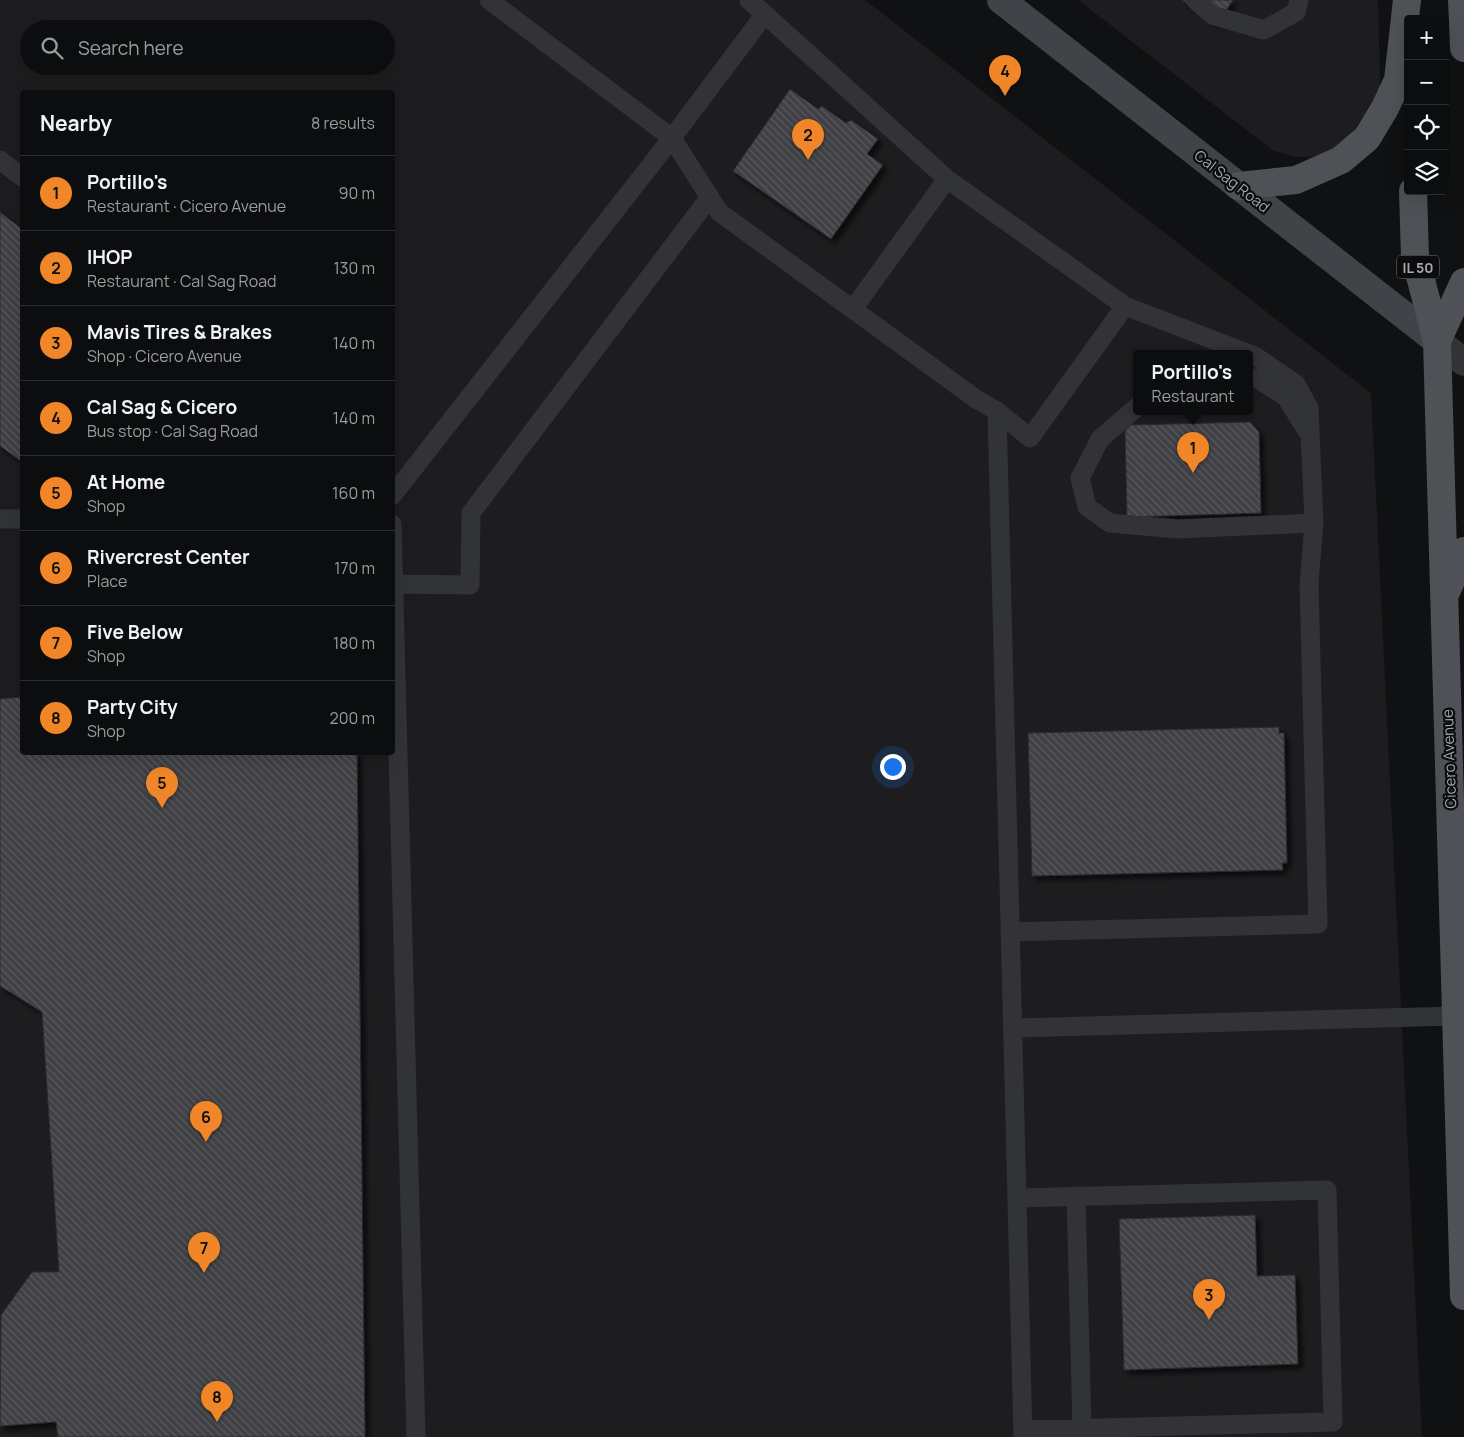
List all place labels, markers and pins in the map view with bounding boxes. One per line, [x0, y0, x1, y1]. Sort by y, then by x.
pin: 4 [989, 55, 1021, 96]
pin: 2 [792, 119, 824, 160]
pin: 1 [1177, 432, 1209, 473]
pin: 5 [146, 767, 178, 808]
pin: 6 [190, 1101, 222, 1142]
pin: 7 [188, 1232, 220, 1273]
pin: 3 [1193, 1279, 1225, 1320]
pin: 8 [201, 1381, 233, 1422]

